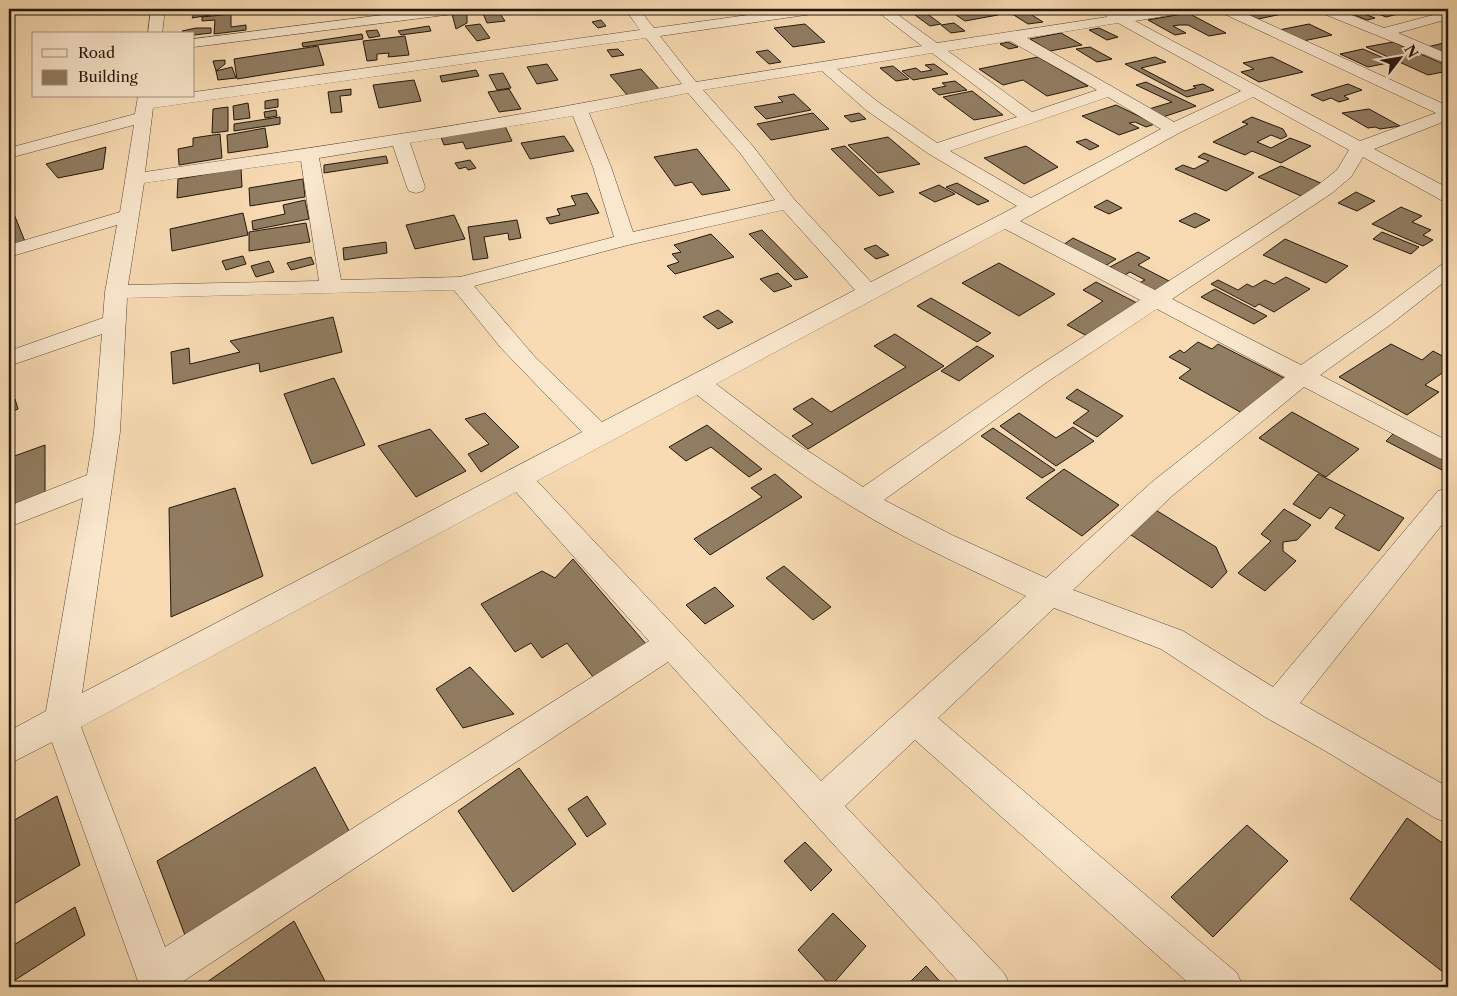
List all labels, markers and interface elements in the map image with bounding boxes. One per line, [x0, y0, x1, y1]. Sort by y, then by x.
legend [32, 32, 195, 98]
north arrow [1374, 32, 1424, 82]
text: N [1400, 41, 1422, 61]
text: Road [78, 43, 115, 62]
text: Building [78, 67, 138, 86]

